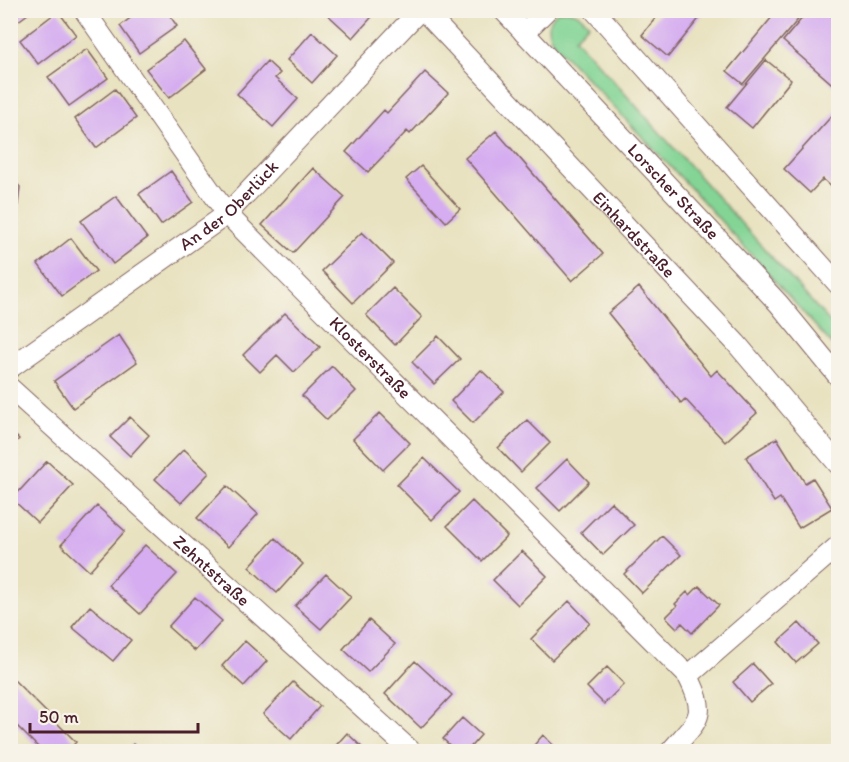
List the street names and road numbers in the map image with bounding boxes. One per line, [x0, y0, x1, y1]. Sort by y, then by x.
street label: Lorscher Straße [623, 139, 724, 244]
street label: An der Oberlück [175, 156, 283, 255]
street label: Einhardstraße [588, 187, 680, 282]
street label: Klosterstraße [325, 312, 416, 403]
street label: Zehntstraße [169, 530, 255, 611]

